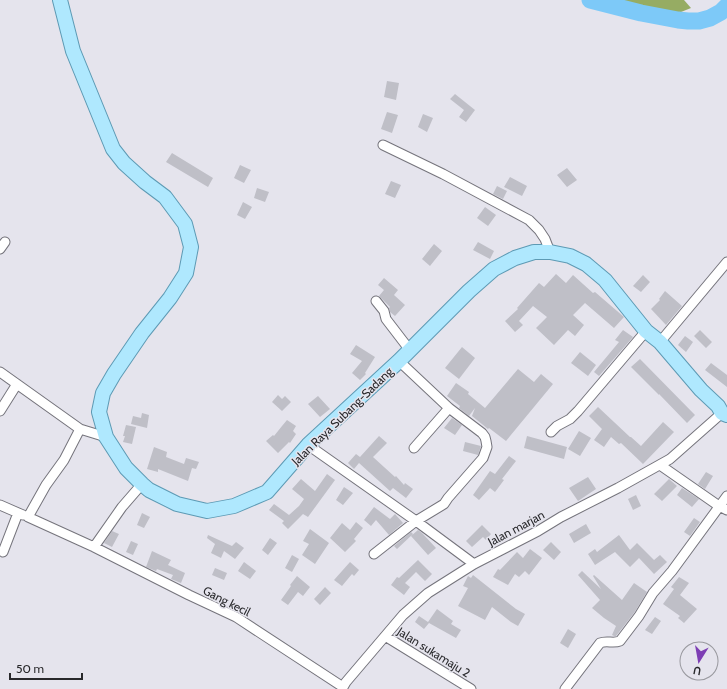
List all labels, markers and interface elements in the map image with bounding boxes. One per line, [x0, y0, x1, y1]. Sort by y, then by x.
street label: Jalan Raya Subang-Sadang [288, 363, 396, 469]
street label: Jalan marjan [484, 507, 547, 550]
street label: Gang kecil [201, 583, 253, 619]
street label: Jalan sukamaju 2 [394, 623, 473, 680]
north arrow [679, 641, 719, 681]
scale bar [10, 655, 82, 681]
text: 50 m [16, 661, 44, 676]
text: U [692, 663, 702, 678]

